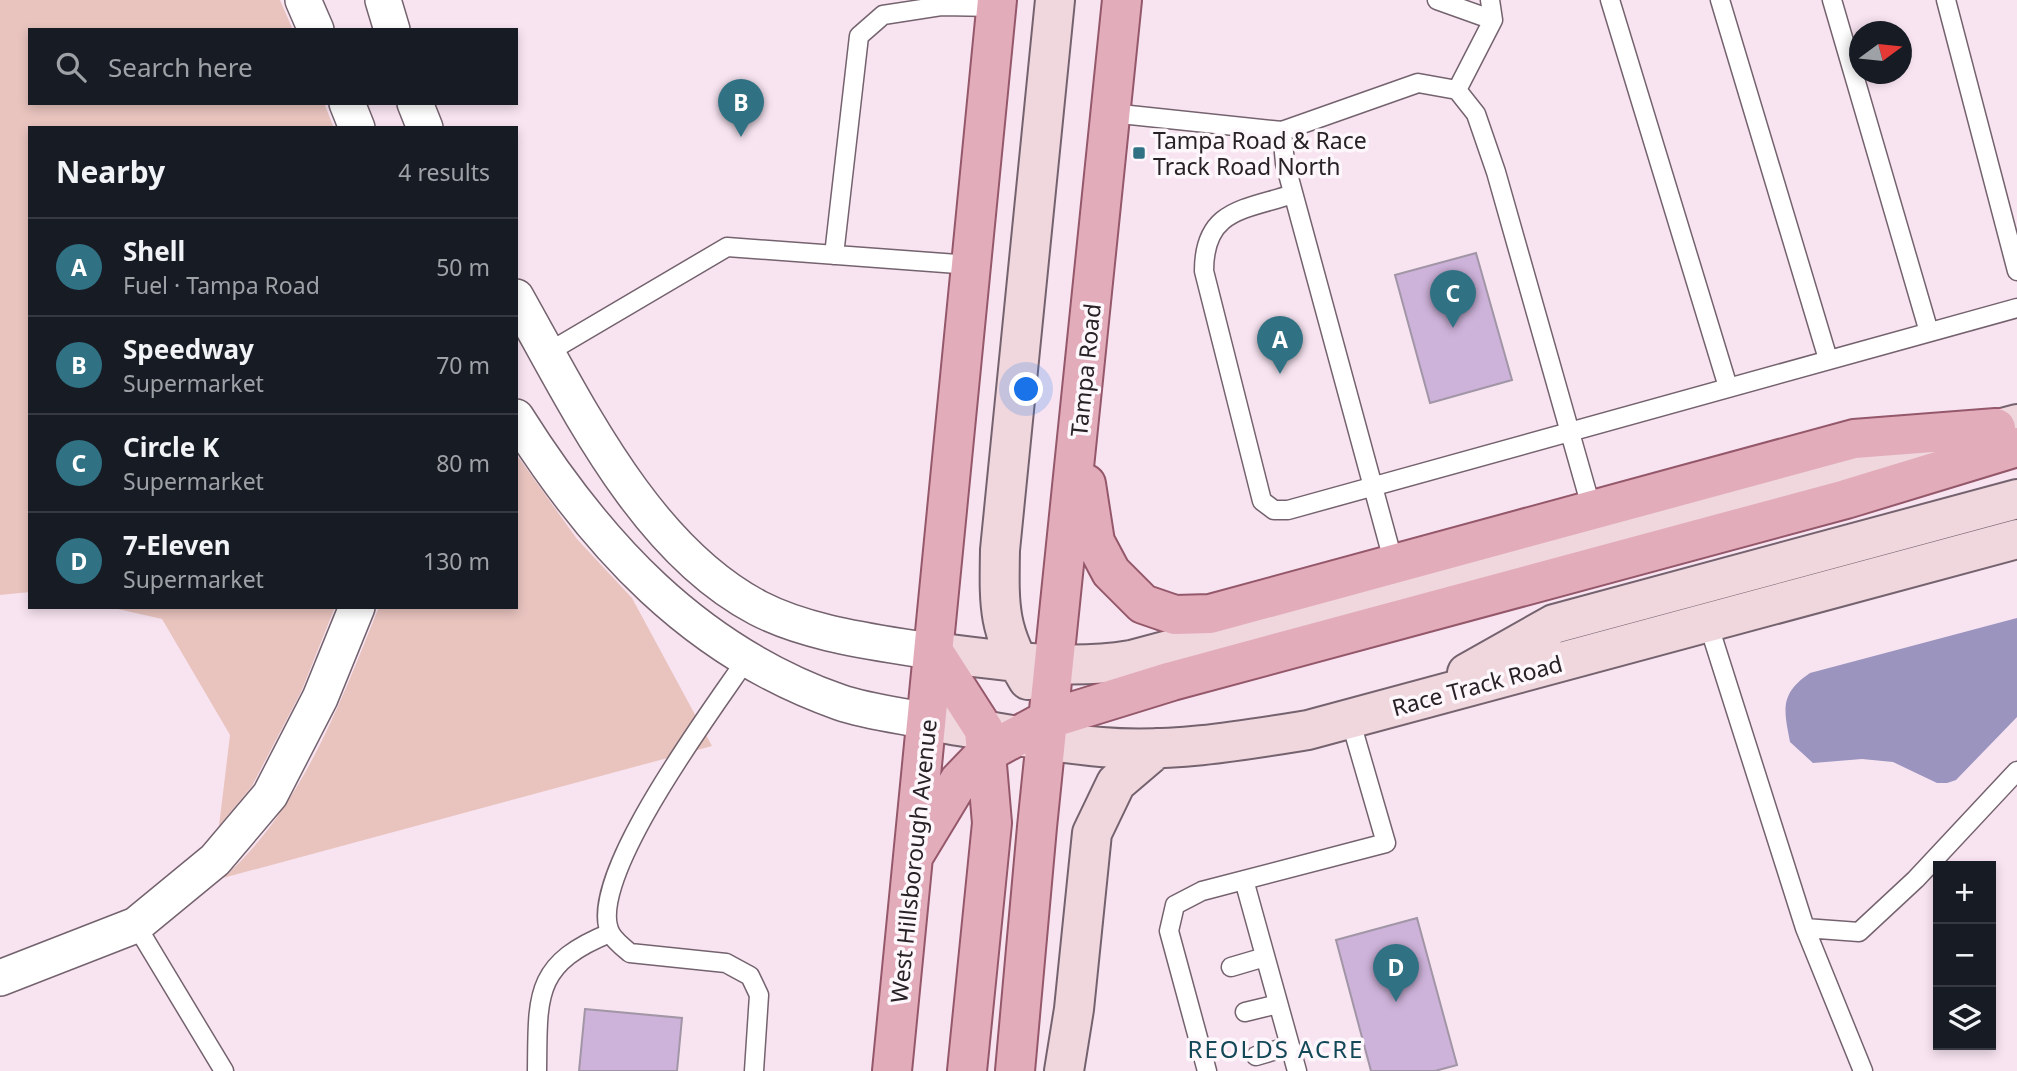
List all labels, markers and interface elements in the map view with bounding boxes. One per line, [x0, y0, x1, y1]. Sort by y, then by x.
north arrow [1849, 21, 1912, 84]
search box [28, 28, 518, 105]
icon: search [52, 48, 90, 86]
text: Search here [108, 49, 253, 85]
pin: B [718, 79, 764, 137]
place label: Tampa Road & Race Track Road North [1153, 124, 1367, 182]
marker: Tampa Road & Race Track Road North [1131, 145, 1147, 161]
text: Nearby [56, 151, 165, 192]
text: 4 results [398, 156, 490, 188]
text: Shell [123, 233, 185, 269]
text: A [71, 251, 87, 283]
text: 50 m [436, 251, 490, 283]
text: Fuel · Tampa Road [123, 269, 320, 301]
pin: C [1430, 270, 1476, 328]
street label: Tampa Road [1062, 302, 1108, 438]
pin: A [1257, 316, 1303, 374]
text: Speedway [123, 331, 254, 367]
text: B [71, 349, 87, 381]
text: 70 m [436, 349, 490, 381]
text: Supermarket [123, 367, 264, 399]
your location [1009, 372, 1043, 406]
text: Circle K [123, 429, 219, 465]
text: C [72, 447, 86, 479]
text: 80 m [436, 447, 490, 479]
text: Supermarket [123, 465, 264, 497]
text: 7-Eleven [123, 527, 231, 563]
text: D [71, 545, 87, 577]
text: 130 m [423, 545, 490, 577]
text: Supermarket [123, 563, 264, 595]
street label: Race Track Road [1388, 647, 1566, 723]
street label: West Hillsborough Avenue [882, 717, 944, 1005]
map controls [1933, 861, 1996, 1050]
button: + [1933, 861, 1996, 924]
button: − [1933, 924, 1996, 987]
pin: D [1373, 944, 1419, 1002]
button: layers [1933, 987, 1996, 1050]
district label: REOLDS ACRE [1188, 1032, 1364, 1065]

